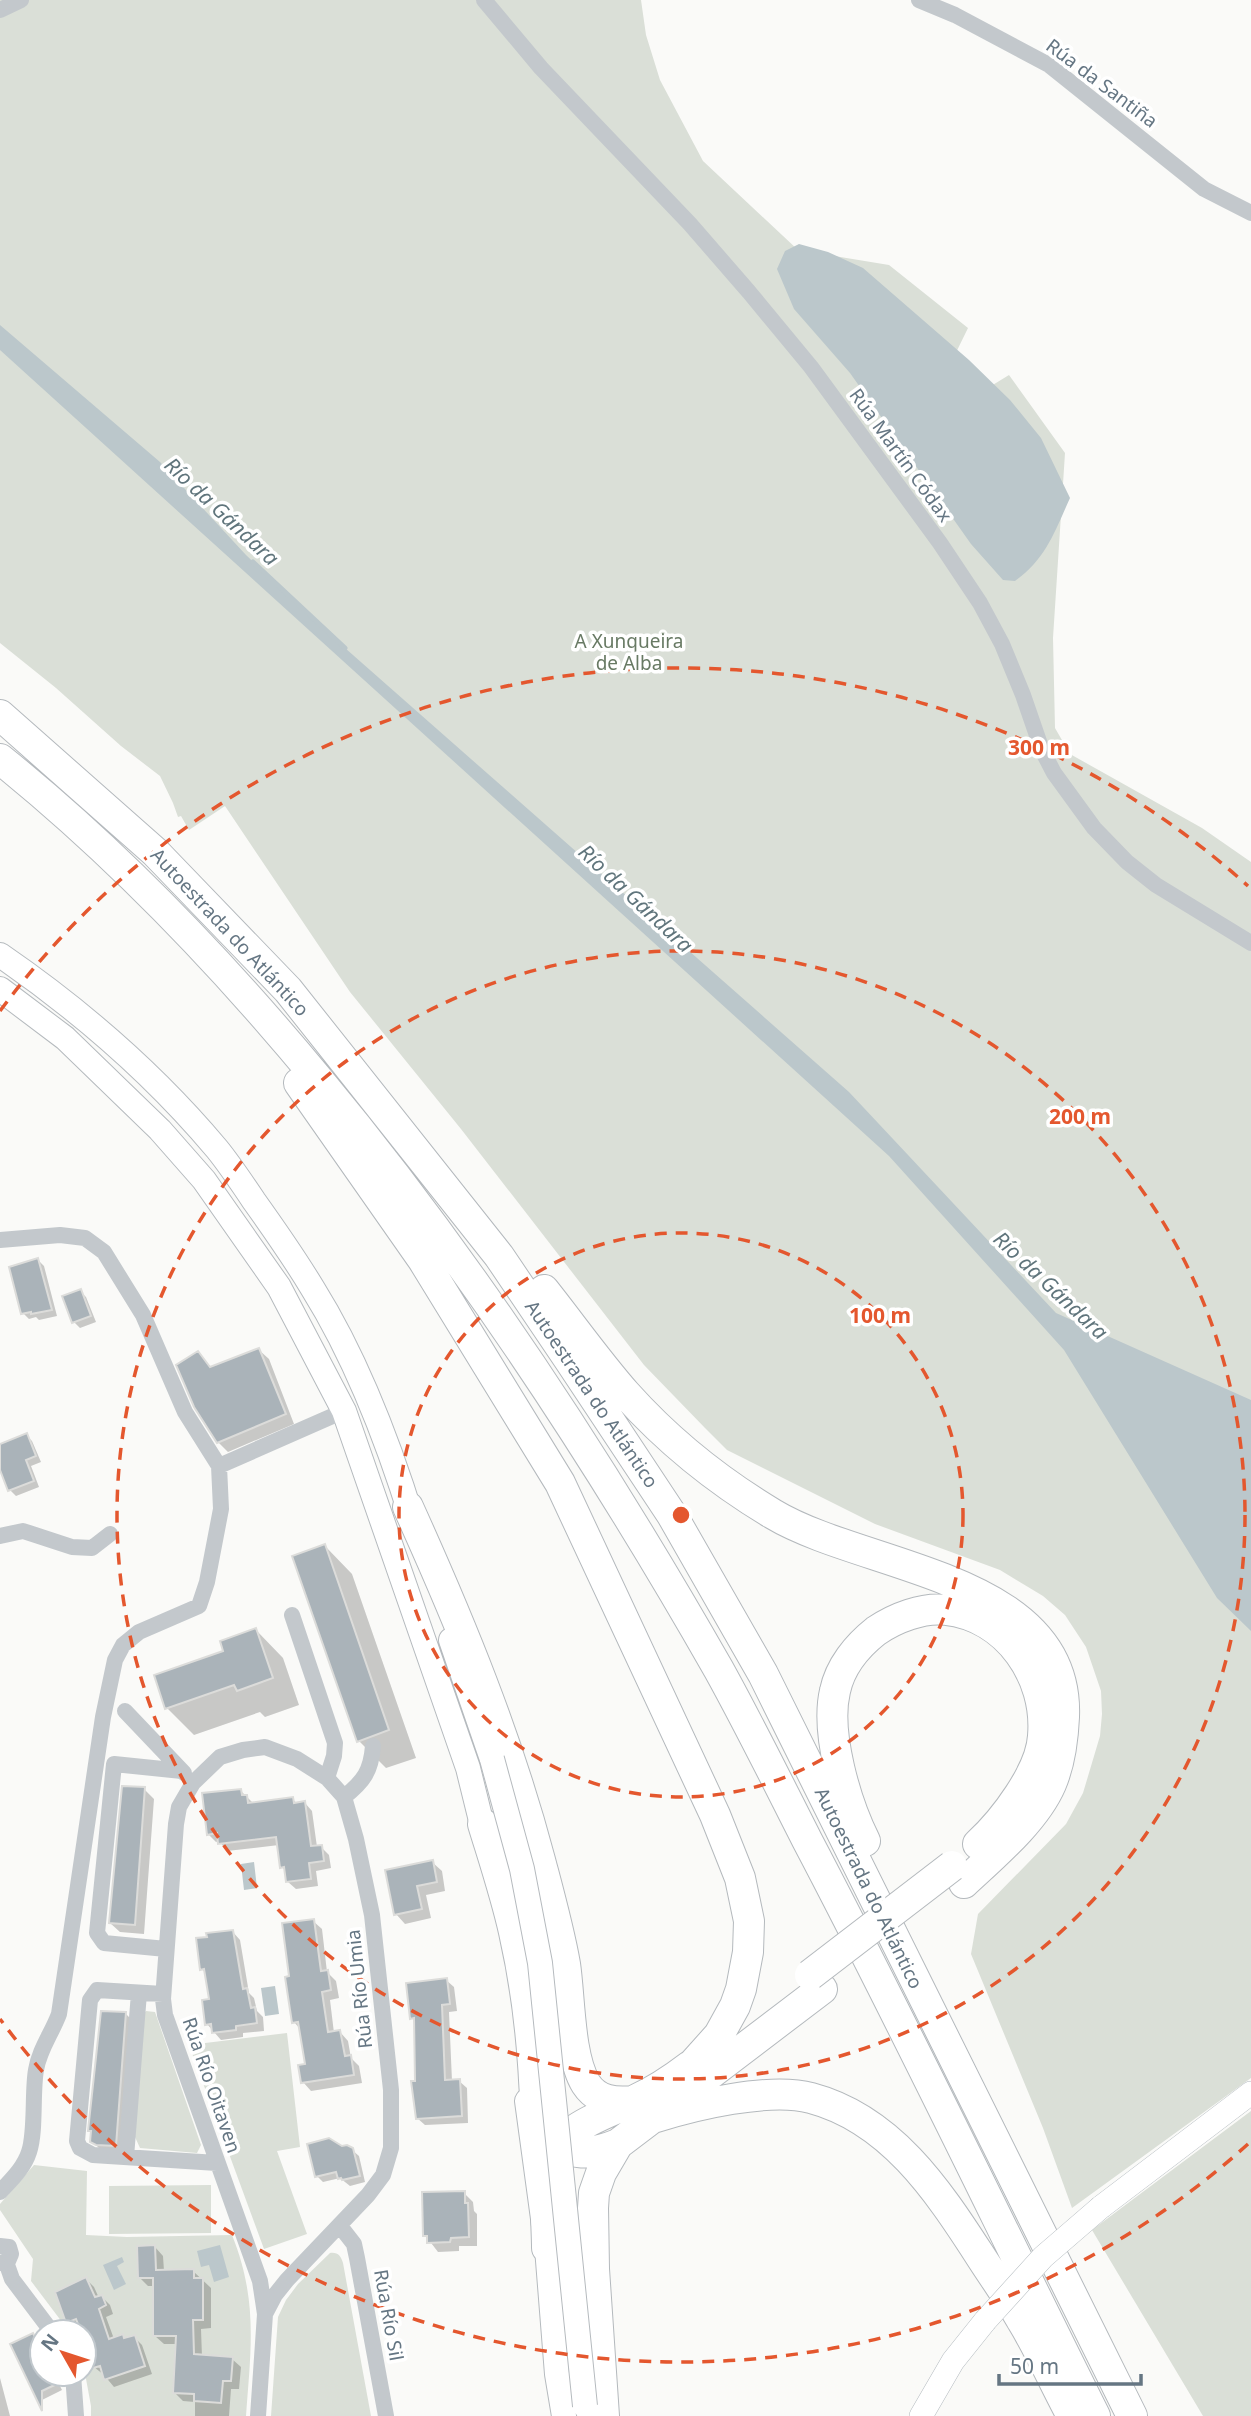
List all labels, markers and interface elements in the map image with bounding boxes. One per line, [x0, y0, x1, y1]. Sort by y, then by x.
street label: Rúa da Santiña [1041, 32, 1163, 134]
street label: Rúa Martín Códax [844, 383, 958, 527]
water label: Río da Gándara [159, 451, 285, 571]
park label: A Xunqueira de Alba [575, 628, 683, 676]
text: 300 m [1008, 733, 1070, 761]
water label: Río da Gándara [573, 838, 699, 958]
street label: Autoestrada do Atlántico [145, 842, 315, 1022]
text: 200 m [1049, 1102, 1111, 1130]
water label: Río da Gándara [988, 1225, 1114, 1345]
street label: Autoestrada do Atlántico [519, 1295, 665, 1493]
text: 100 m [849, 1301, 911, 1329]
centre of rings [669, 1503, 693, 1527]
street label: Autoestrada do Atlántico [809, 1783, 929, 1993]
street label: Rúa Río Umia [340, 1928, 378, 2050]
street label: Rúa Río Oitaven [177, 2014, 247, 2156]
street label: Rúa Río Sil [368, 2267, 410, 2363]
north arrow [28, 2318, 98, 2388]
text: N [35, 2328, 65, 2356]
scale bar [999, 2342, 1141, 2386]
text: 50 m [1010, 2352, 1059, 2380]

